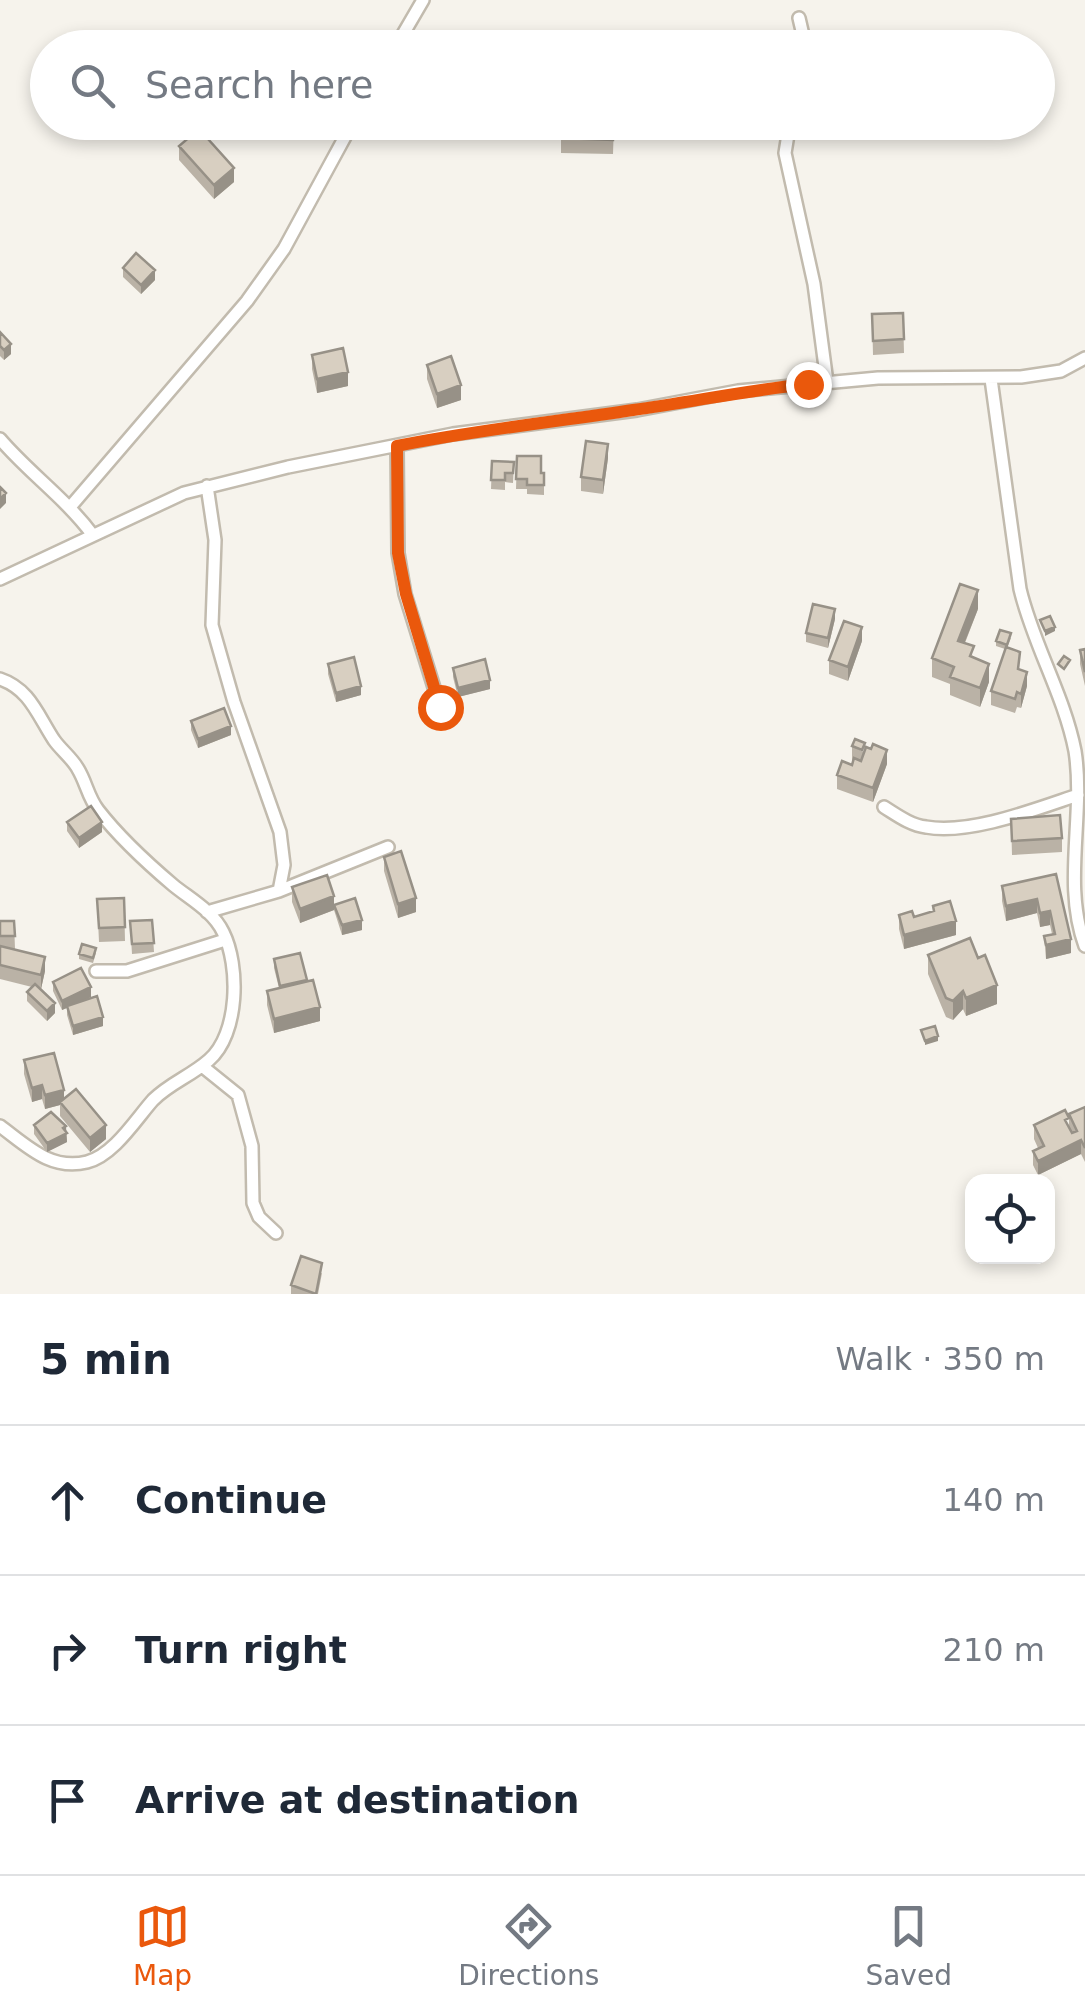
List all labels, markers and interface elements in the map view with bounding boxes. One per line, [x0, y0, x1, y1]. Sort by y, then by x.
search box [30, 30, 1055, 140]
icon: search [65, 58, 120, 113]
text: Search here [145, 63, 373, 107]
route end [786, 362, 832, 408]
route start [418, 685, 464, 731]
map controls [965, 1174, 1055, 1264]
button: locate [965, 1174, 1055, 1264]
text: 5 min [40, 1335, 172, 1384]
text: Walk · 350 m [835, 1340, 1045, 1378]
icon: ahead [40, 1473, 95, 1528]
text: Continue [135, 1478, 327, 1522]
text: 140 m [943, 1481, 1045, 1519]
icon: right [40, 1623, 95, 1678]
text: Turn right [135, 1628, 347, 1672]
text: 210 m [943, 1631, 1045, 1669]
icon: arrive [40, 1773, 95, 1828]
text: Arrive at destination [135, 1778, 580, 1822]
tab: Map [133, 1899, 192, 1992]
tab: Directions [458, 1899, 599, 1992]
tab: Saved [865, 1899, 952, 1992]

